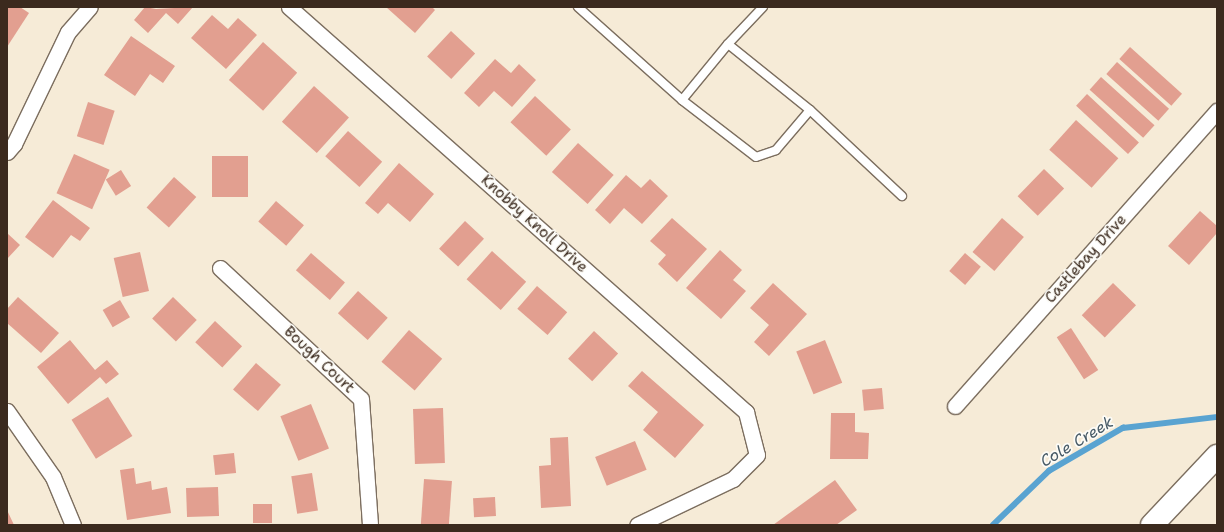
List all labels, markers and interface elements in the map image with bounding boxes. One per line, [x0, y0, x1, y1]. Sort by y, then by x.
street label: Knobby Knoll Drive [477, 171, 591, 277]
street label: Castlebay Drive [1042, 211, 1130, 307]
street label: Bough Court [280, 323, 358, 397]
water label: Cole Creek [1037, 413, 1117, 471]

